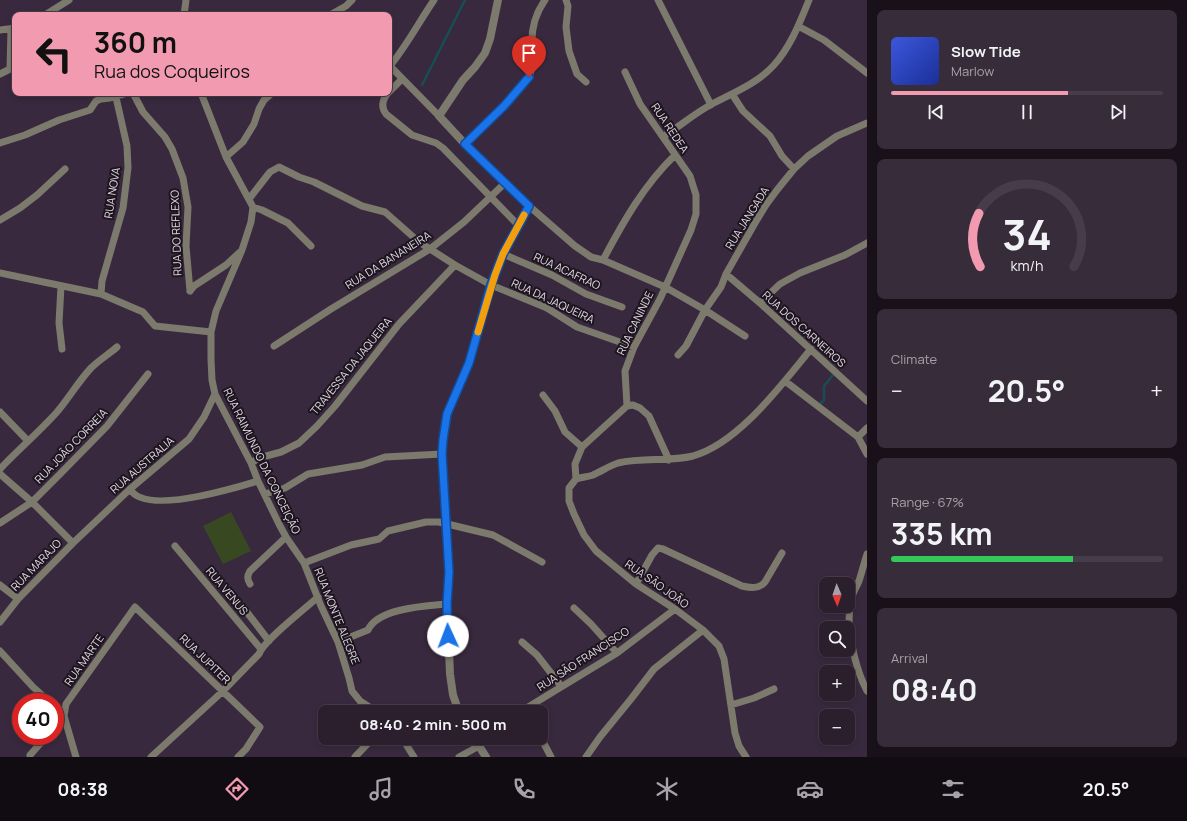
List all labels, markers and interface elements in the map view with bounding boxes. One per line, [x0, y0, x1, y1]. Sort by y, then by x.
text: 360 m [94, 23, 177, 61]
icon: left [28, 28, 80, 80]
pin [512, 36, 546, 77]
text: Slow Tide [951, 41, 1021, 62]
icon: arrive [518, 42, 540, 64]
text: Rua dos Coqueiros [94, 59, 250, 83]
text: Marlow [951, 62, 994, 80]
street label: RUA REDEA [648, 100, 693, 156]
icon: previous [925, 101, 947, 123]
icon: pause [1016, 101, 1038, 123]
icon: next [1107, 101, 1129, 123]
street label: RUA NOVA [100, 166, 123, 220]
street label: RUA JANGADA [721, 183, 772, 252]
street label: RUA DO REFLEXO [167, 190, 184, 276]
text: 34 [1002, 206, 1052, 262]
street label: RUA DA BANANEIRA [342, 227, 433, 292]
street label: RUA ACAFRAO [531, 249, 603, 293]
text: km/h [1010, 256, 1044, 275]
street label: RUA DA JAQUEIRA [509, 275, 597, 326]
street label: RUA DOS CARNEIROS [759, 287, 849, 370]
street label: RUA CANINDE [613, 288, 657, 357]
street label: TRAVESSA DA JAQUEIRA [307, 314, 395, 418]
text: Climate [891, 350, 937, 368]
text: 20.5° [988, 370, 1066, 411]
text: − [891, 376, 903, 406]
text: + [1150, 376, 1163, 406]
street label: RUA RAIMUNDO DA CONCEIÇÃO [220, 385, 304, 536]
street label: RUA JOÃO CORREIA [31, 405, 110, 486]
street label: RUA AUSTRALIA [107, 433, 177, 497]
text: Range · 67% [891, 493, 964, 511]
text: 335 km [891, 513, 993, 554]
street label: RUA MARAJO [7, 535, 64, 594]
street label: RUA SÃO JOÃO [622, 556, 692, 611]
street label: RUA VENUS [203, 564, 252, 618]
street label: RUA MONTE ALEGRE [311, 565, 364, 666]
north arrow [819, 577, 855, 613]
map controls [819, 577, 855, 745]
position arrow [427, 615, 469, 657]
button: search [819, 621, 855, 657]
street label: RUA SÃO FRANCISCO [534, 623, 632, 694]
street label: RUA MARTE [60, 631, 107, 688]
street label: RUA JUPITER [177, 631, 234, 687]
text: Arrival [891, 649, 928, 667]
button: + [819, 665, 855, 701]
text: 08:40 [891, 669, 977, 710]
speed limit sign: 40 [12, 693, 64, 745]
button: − [819, 709, 855, 745]
text: 08:40 · 2 min · 500 m [359, 714, 507, 735]
icon: directions [223, 775, 251, 803]
icon: music [367, 775, 395, 803]
icon: phone [510, 775, 538, 803]
icon: climate [653, 775, 681, 803]
icon: car [796, 775, 824, 803]
icon: filters [939, 775, 967, 803]
text: 08:38 [58, 777, 108, 801]
text: 20.5° [1083, 777, 1129, 801]

